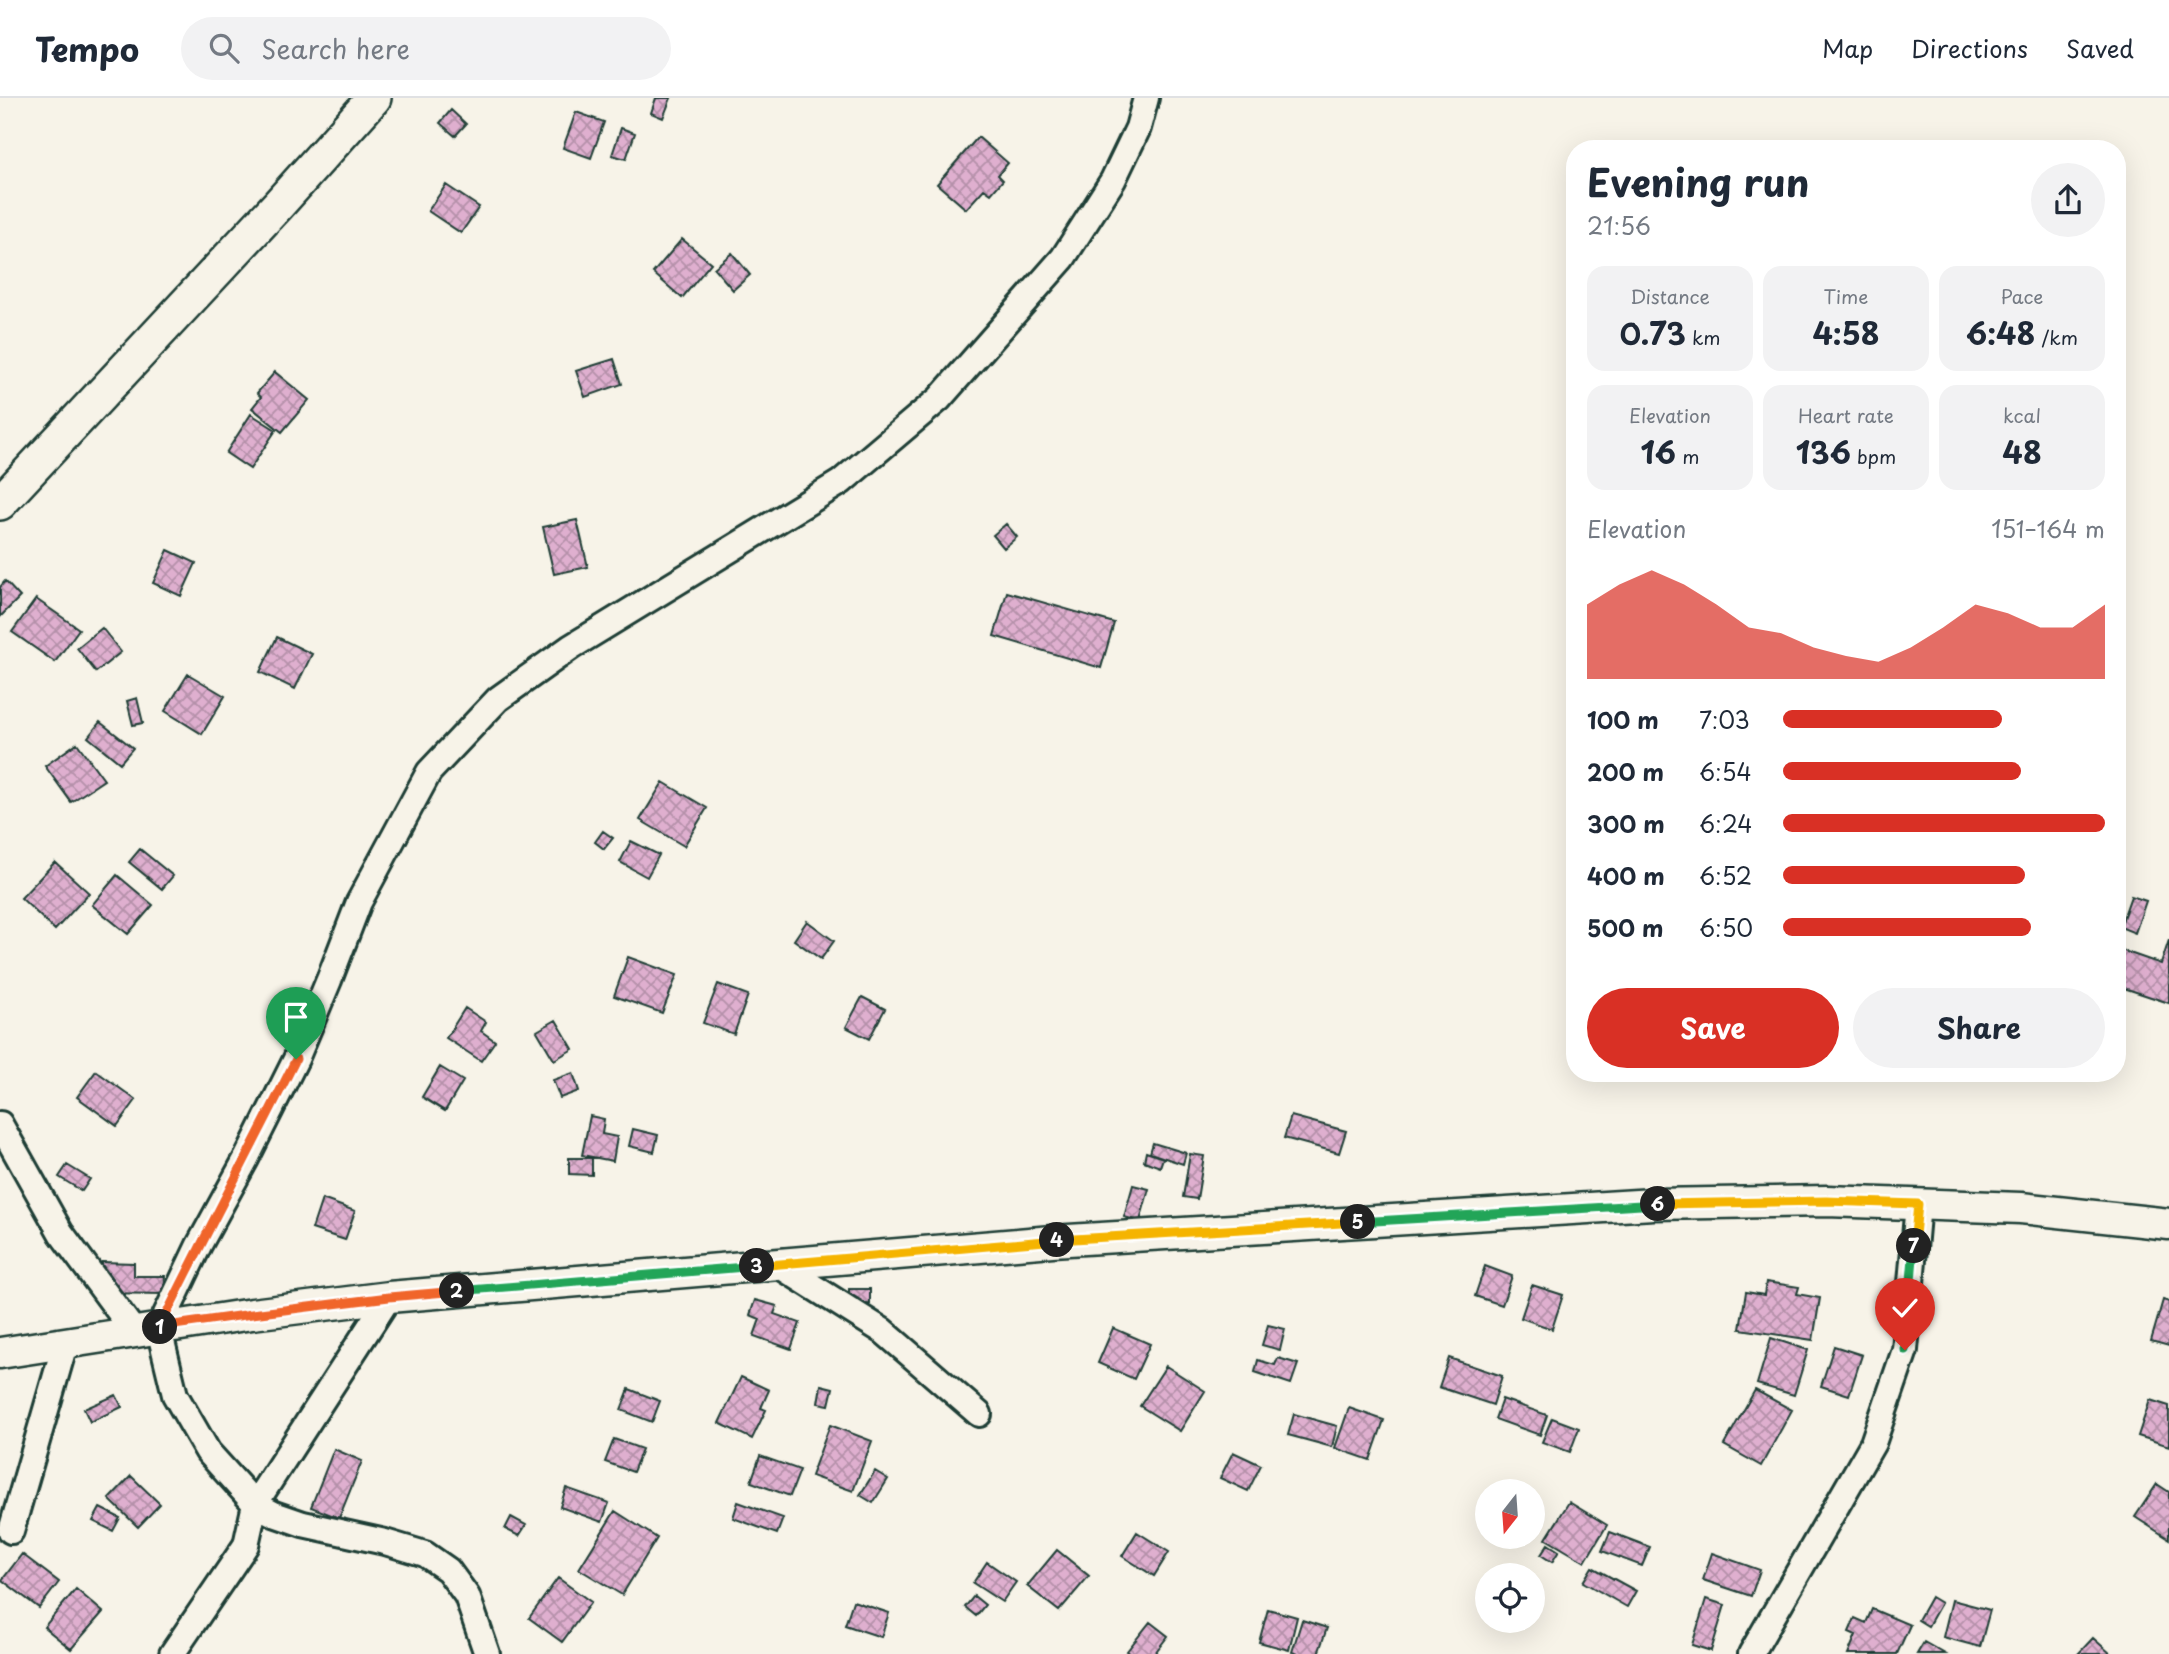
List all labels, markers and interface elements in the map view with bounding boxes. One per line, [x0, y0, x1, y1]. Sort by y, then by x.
search box [181, 17, 671, 80]
text: Tempo [35, 23, 139, 73]
icon: search [205, 29, 243, 67]
text: Search here [261, 29, 410, 68]
text: Map [1822, 30, 1873, 66]
text: Directions [1911, 30, 2028, 66]
text: Saved [2066, 30, 2134, 66]
text: Evening run [1587, 153, 1809, 210]
button: share [2031, 163, 2105, 237]
text: 21:56 [1587, 208, 1651, 243]
text: Distance [1630, 282, 1710, 310]
text: Time [1824, 282, 1868, 310]
text: Pace [2001, 282, 2043, 310]
text: 0.73 [1619, 310, 1686, 355]
text: 4:58 [1812, 310, 1880, 355]
text: 6:48 [1966, 310, 2035, 355]
text: km [1686, 323, 1721, 351]
text: /km [2035, 323, 2078, 351]
text: Elevation [1629, 401, 1711, 429]
text: Heart rate [1798, 401, 1894, 429]
text: kcal [2003, 401, 2041, 429]
text: 16 [1641, 429, 1676, 474]
text: 136 [1796, 429, 1851, 474]
text: 48 [2002, 429, 2042, 474]
text: m [1676, 442, 1699, 470]
text: bpm [1851, 442, 1896, 470]
text: Elevation [1587, 511, 1686, 546]
text: 151–164 m [1991, 511, 2105, 546]
text: 100 m [1587, 702, 1659, 737]
text: 7:03 [1699, 702, 1750, 737]
text: 200 m [1587, 754, 1664, 789]
text: 6:54 [1699, 754, 1752, 789]
text: 300 m [1587, 806, 1665, 841]
text: 6:24 [1699, 806, 1753, 841]
text: 400 m [1587, 858, 1665, 893]
text: 6:52 [1699, 858, 1752, 893]
text: 500 m [1587, 910, 1664, 945]
text: 6:50 [1699, 910, 1753, 945]
pin [266, 987, 326, 1059]
button: Save [1587, 988, 1839, 1068]
button: Share [1853, 988, 2105, 1068]
icon: arrive [277, 998, 315, 1036]
pin: 6 [1640, 1186, 1676, 1222]
text: 6 [1651, 1189, 1664, 1217]
pin: 5 [1340, 1204, 1376, 1240]
text: 5 [1351, 1207, 1364, 1235]
pin: 4 [1040, 1222, 1074, 1258]
text: 4 [1050, 1225, 1063, 1253]
pin: 7 [1896, 1228, 1932, 1264]
text: 7 [1908, 1231, 1919, 1259]
pin: 3 [740, 1248, 774, 1284]
text: 3 [750, 1251, 763, 1279]
pin: 2 [440, 1274, 475, 1308]
text: 2 [450, 1276, 463, 1304]
pin [1875, 1278, 1935, 1350]
icon: check [1886, 1289, 1924, 1327]
pin: 1 [142, 1310, 178, 1344]
text: 1 [155, 1312, 164, 1340]
north arrow [1475, 1479, 1545, 1549]
map controls [1475, 1479, 1545, 1633]
button: locate [1475, 1563, 1545, 1633]

